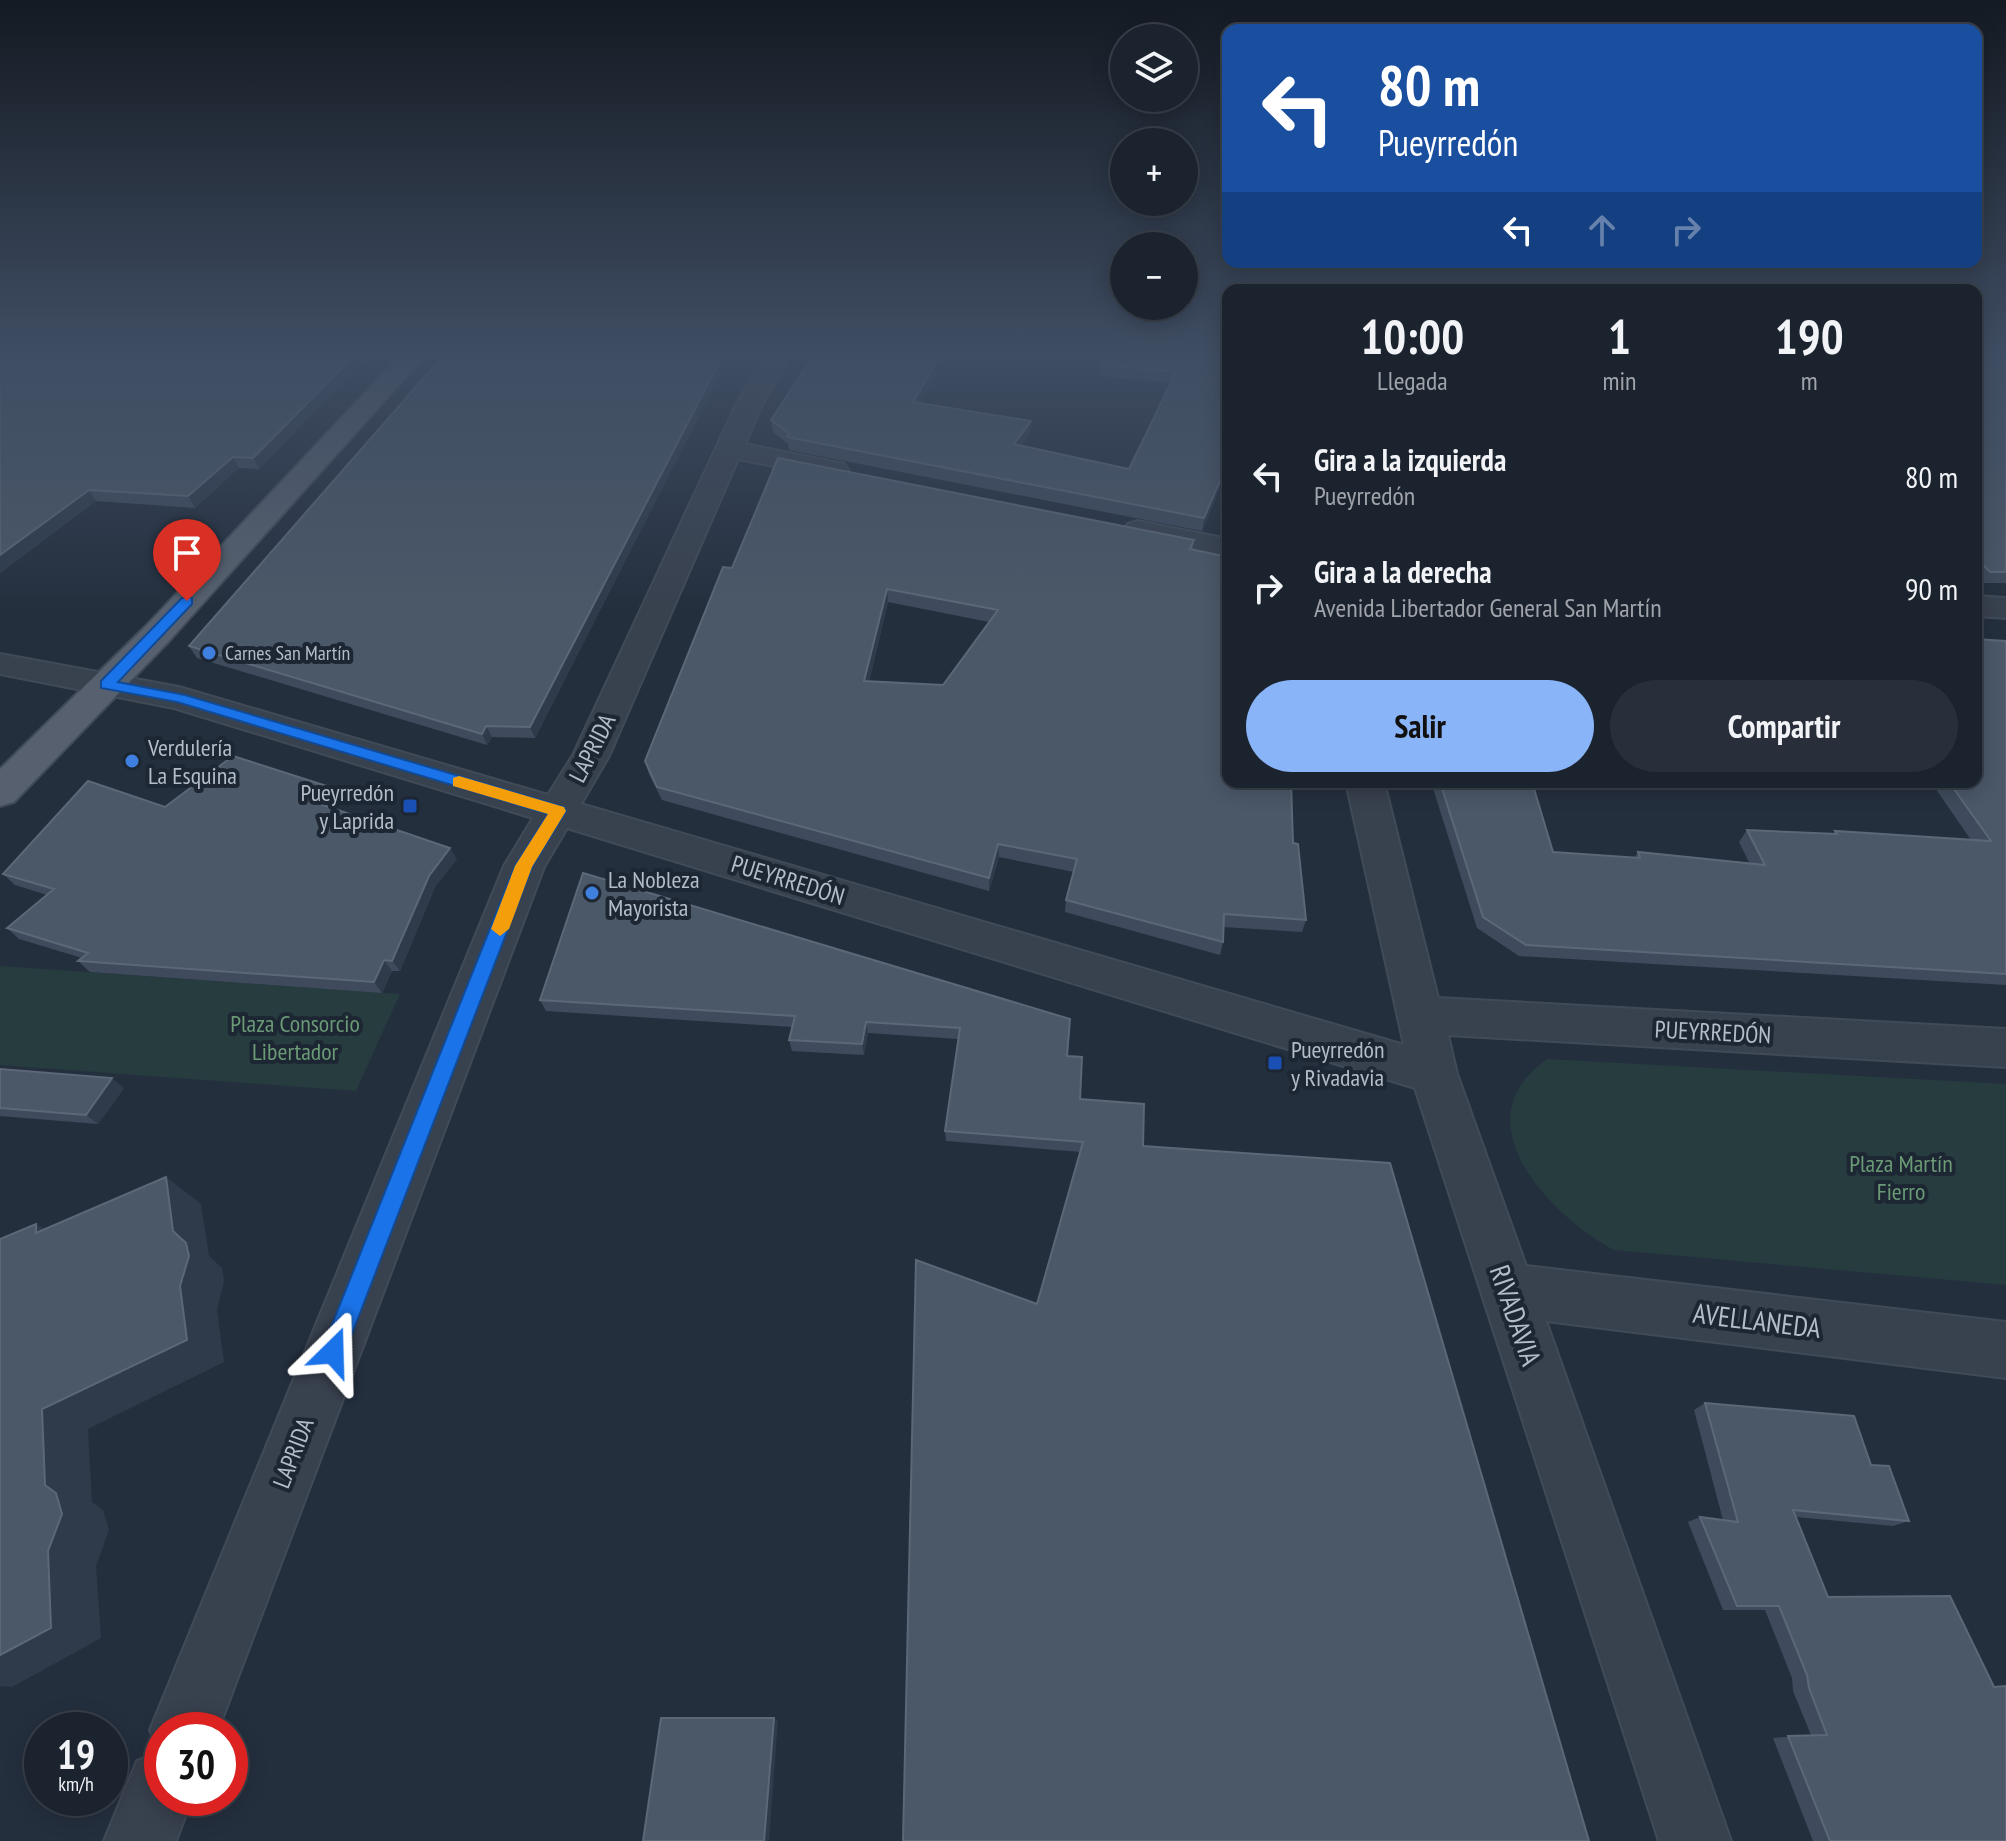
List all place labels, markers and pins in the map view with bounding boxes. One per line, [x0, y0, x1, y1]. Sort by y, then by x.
pin [153, 519, 221, 601]
place label: Carnes San Martín [225, 640, 350, 666]
marker: Carnes San Martín [200, 644, 218, 662]
place label: Verdulería La Esquina [147, 732, 237, 791]
marker: Verdulería La Esquina [123, 752, 141, 770]
place label: Pueyrredón y Laprida [301, 777, 394, 836]
marker: Pueyrredón y Laprida [401, 797, 419, 815]
place label: La Nobleza Mayorista [608, 864, 700, 923]
marker: La Nobleza Mayorista [583, 884, 601, 902]
place label: Pueyrredón y Rivadavia [1291, 1034, 1384, 1093]
marker: Pueyrredón y Rivadavia [1266, 1054, 1284, 1072]

